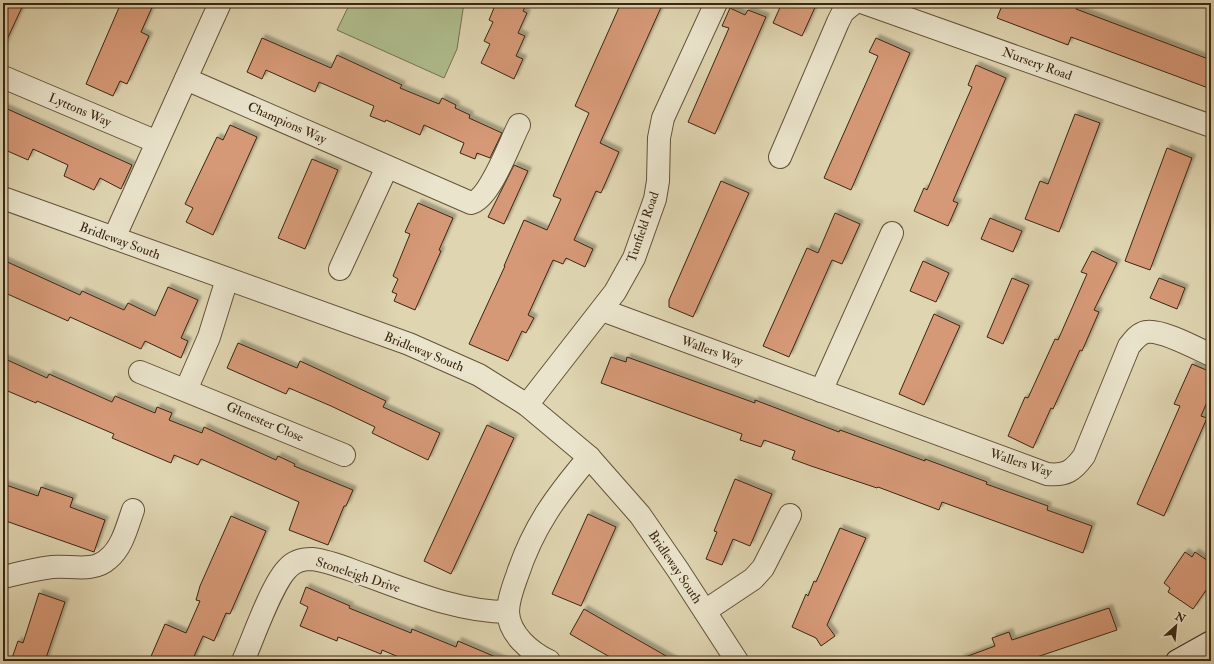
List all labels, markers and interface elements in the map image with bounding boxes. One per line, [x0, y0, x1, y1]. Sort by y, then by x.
street label: Nursery Road [999, 44, 1075, 85]
street label: Lyttons Way [46, 90, 114, 131]
street label: Champions Way [245, 98, 329, 149]
street label: Tunfield Road [623, 189, 663, 265]
street label: Bridleway South [77, 219, 163, 264]
street label: Bridleway South [381, 329, 466, 376]
street label: Wallers Way [678, 332, 745, 371]
street label: Glenester Close [224, 399, 307, 446]
street label: Wallers Way [987, 445, 1054, 482]
street label: Bridleway South [644, 527, 705, 607]
street label: Stoneleigh Drive [314, 554, 403, 596]
north arrow [1156, 606, 1196, 646]
text: N [1172, 609, 1189, 626]

